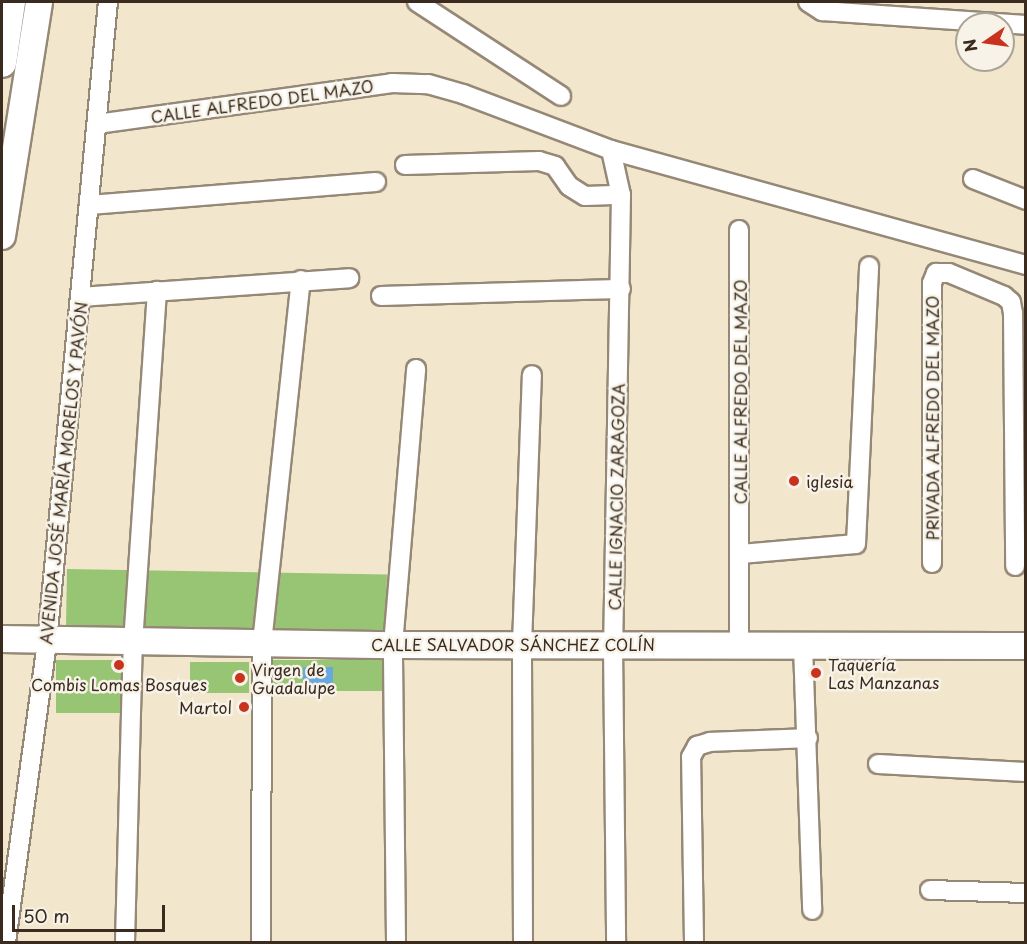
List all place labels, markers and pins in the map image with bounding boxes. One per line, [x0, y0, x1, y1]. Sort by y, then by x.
place label: iglesia [806, 471, 853, 491]
marker: iglesia [787, 474, 801, 488]
place label: Taquería Las Manzanas [828, 654, 940, 692]
marker: Combis Lomas Bosques [112, 658, 126, 672]
place label: Virgen de Guadalupe [252, 659, 336, 697]
marker: Taquería Las Manzanas [809, 666, 823, 680]
marker: Virgen de Guadalupe [233, 671, 247, 685]
place label: Combis Lomas Bosques [30, 674, 208, 694]
place label: Martol [179, 697, 232, 717]
marker: Martol [237, 700, 251, 714]

